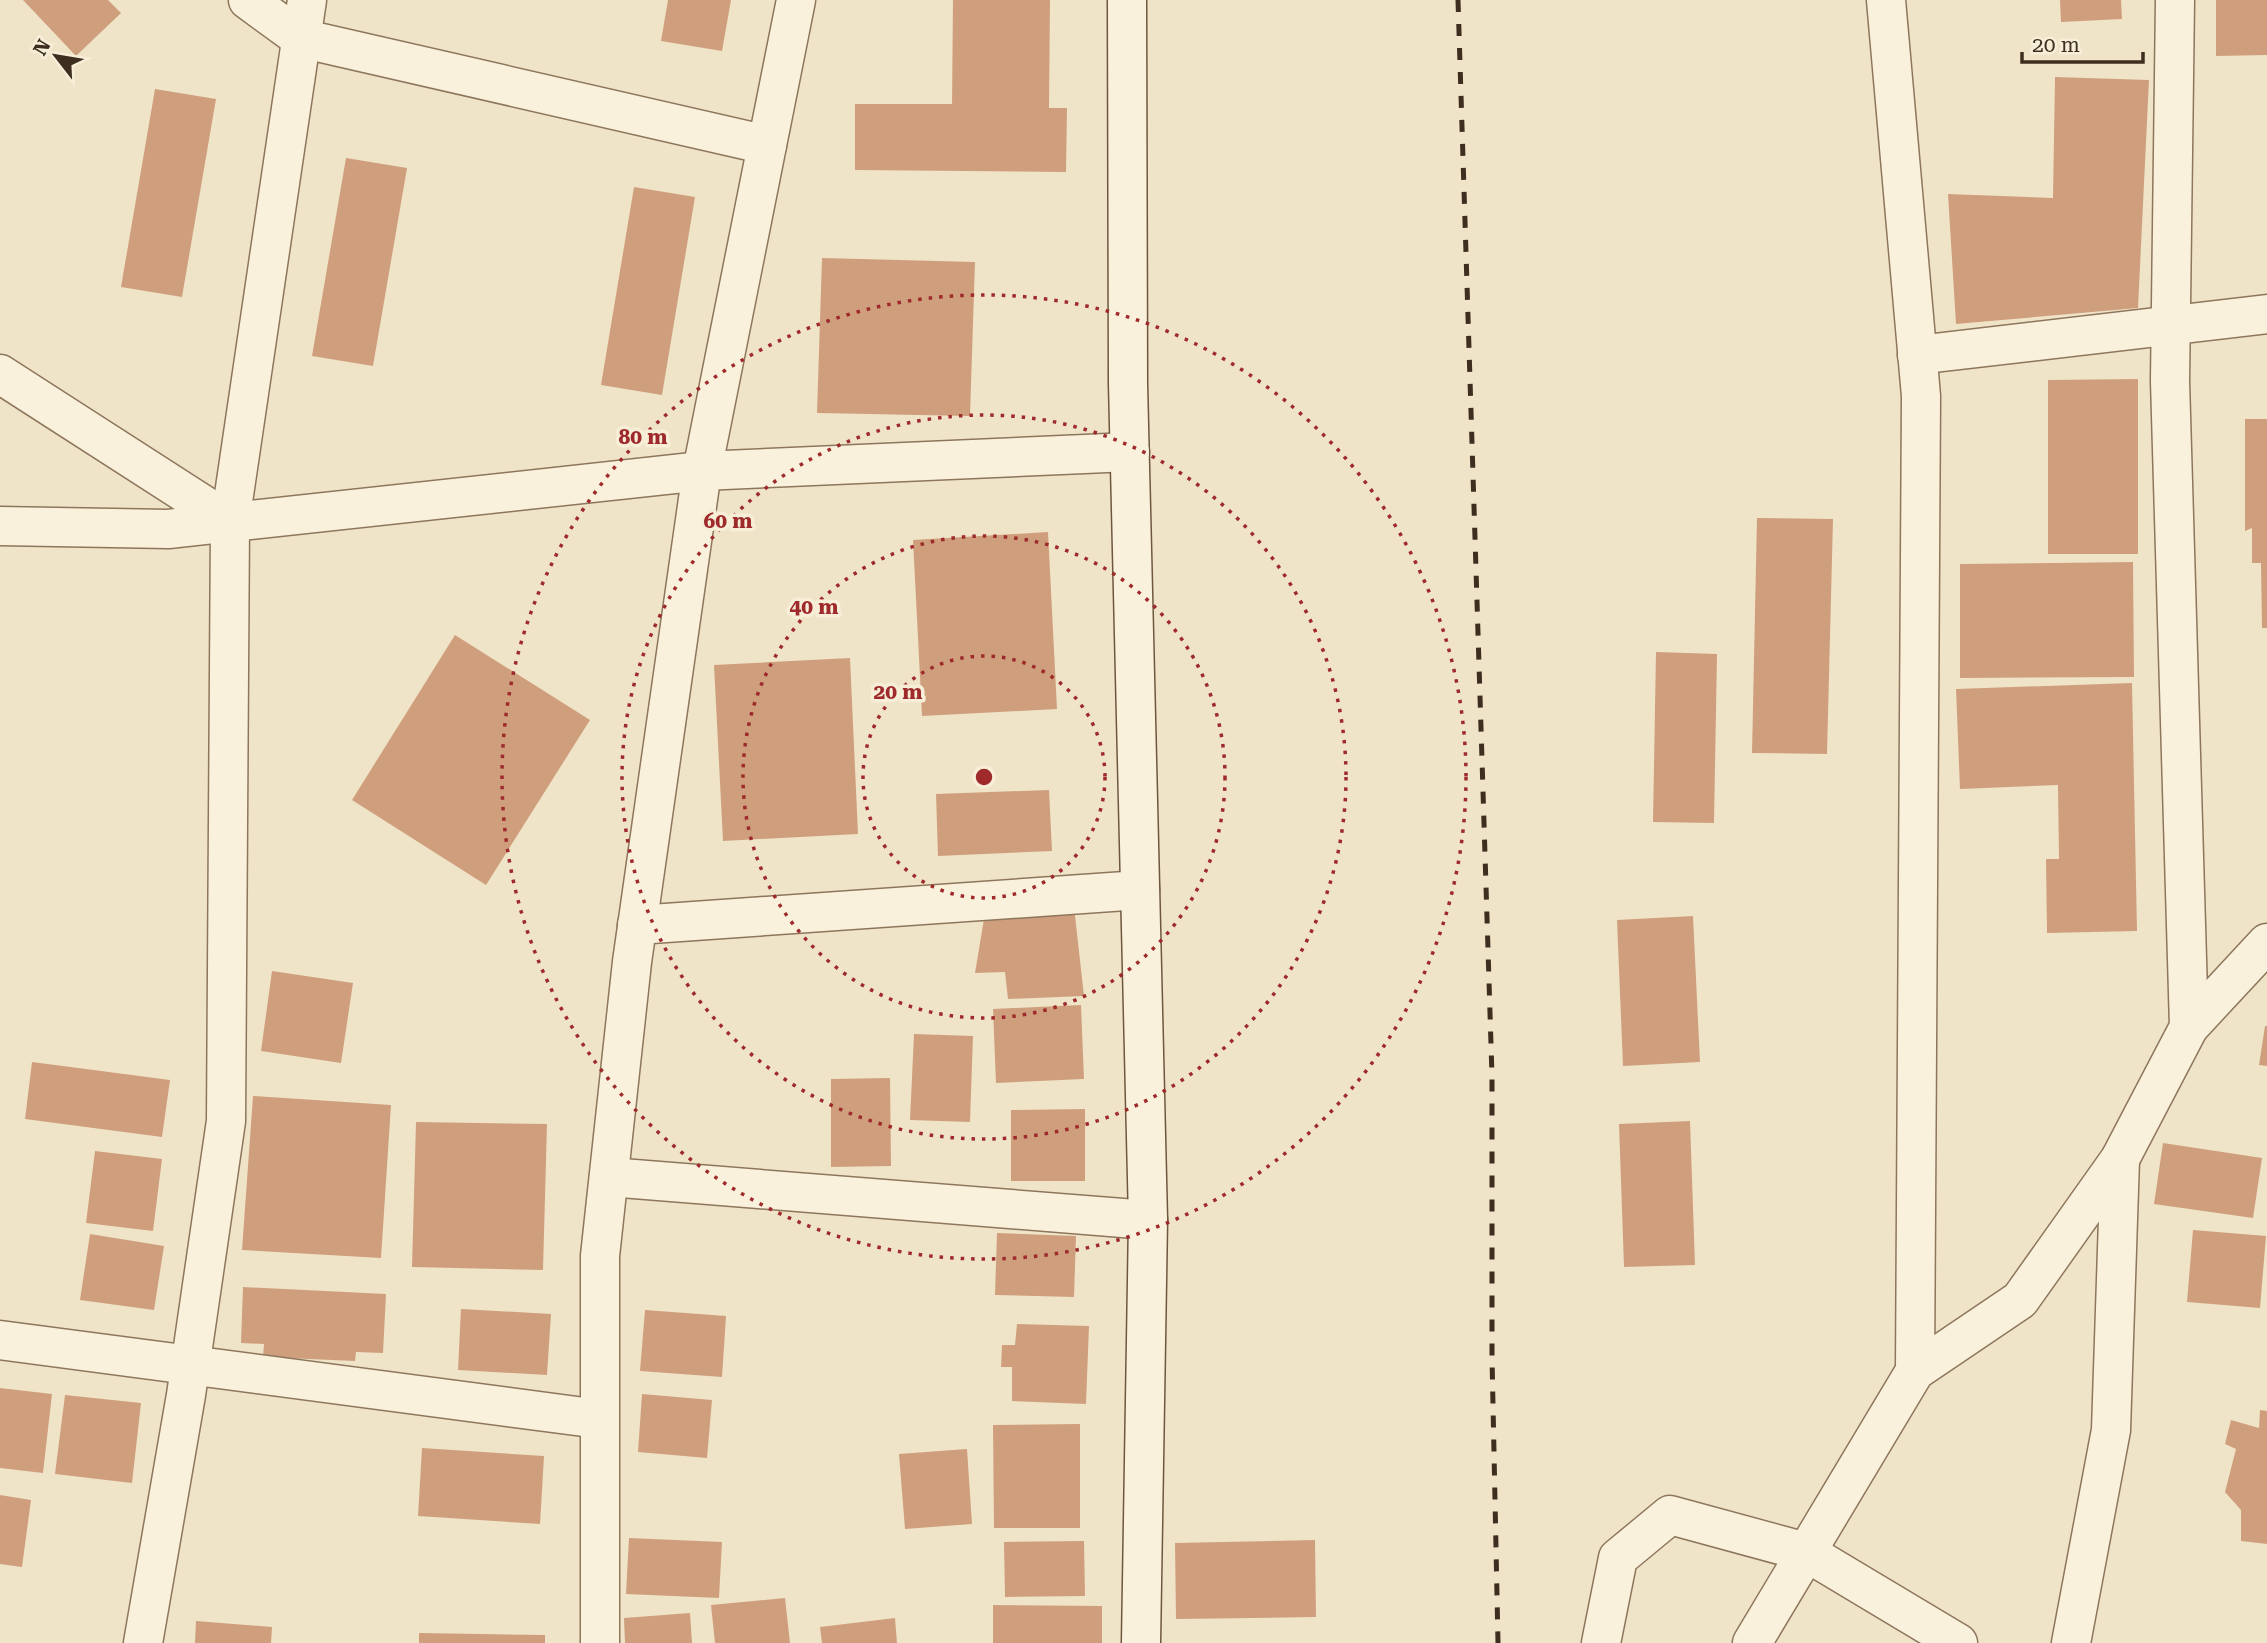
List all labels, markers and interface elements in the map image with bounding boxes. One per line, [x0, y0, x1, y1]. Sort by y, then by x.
north arrow [21, 21, 91, 91]
scale bar [2022, 21, 2143, 65]
text: 20 m [2032, 33, 2080, 57]
text: N [28, 35, 56, 60]
text: 80 m [618, 425, 668, 449]
text: 60 m [703, 509, 753, 533]
text: 40 m [789, 595, 839, 619]
text: 20 m [873, 680, 923, 704]
centre of rings [972, 765, 996, 789]

